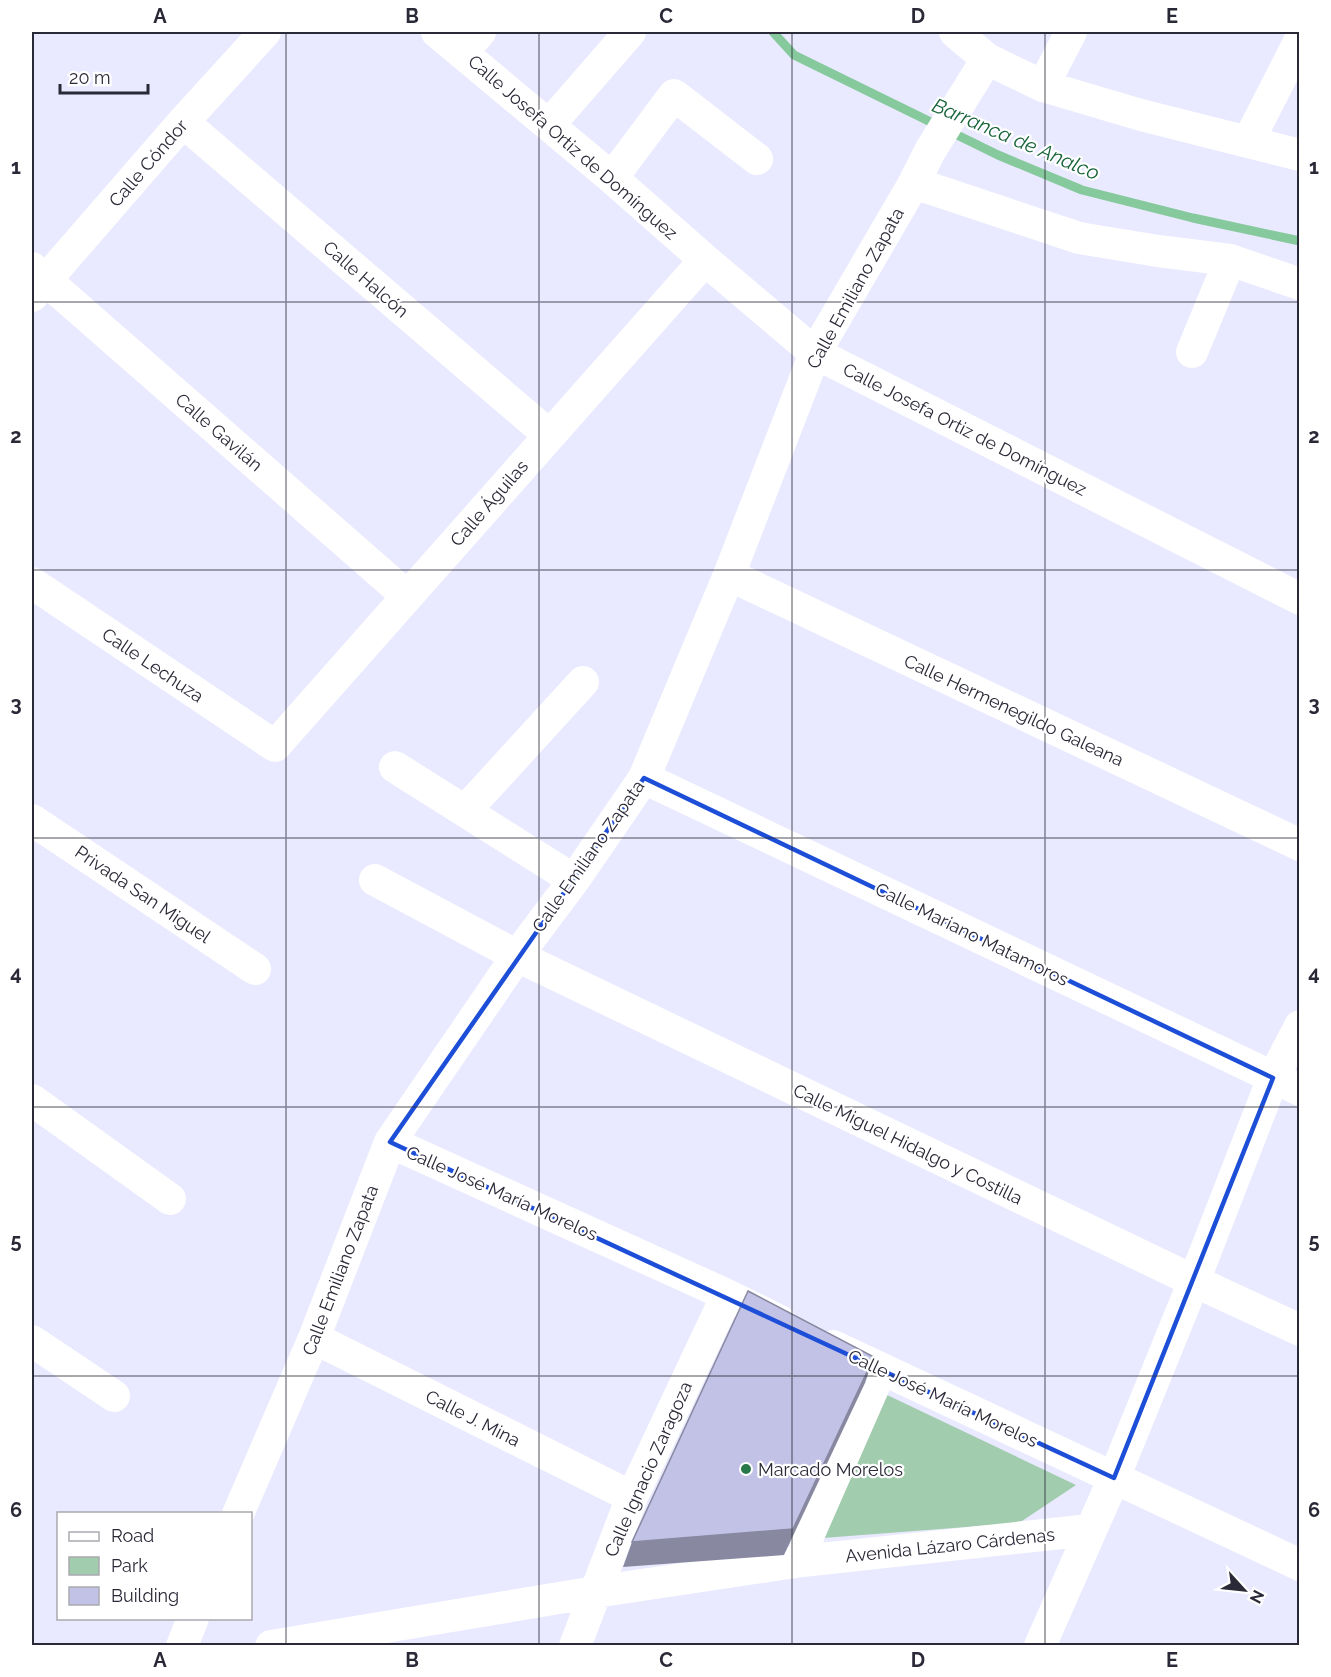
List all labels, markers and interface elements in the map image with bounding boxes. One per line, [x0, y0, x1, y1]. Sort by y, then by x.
text: A [153, 4, 167, 28]
text: B [405, 4, 419, 28]
text: C [659, 4, 673, 28]
text: D [911, 4, 925, 28]
text: E [1166, 4, 1178, 28]
street label: Calle Josefa Ortiz de Domínguez [464, 50, 682, 244]
scale bar [60, 57, 148, 95]
text: 20 m [69, 67, 111, 88]
water label: Barranca de Analco [929, 93, 1103, 185]
street label: Calle Cóndor [104, 115, 192, 211]
text: 1 [11, 155, 21, 179]
text: 1 [1309, 155, 1319, 179]
street label: Calle Emiliano Zapata [802, 204, 908, 372]
street label: Calle Halcón [319, 236, 413, 322]
street label: Calle Josefa Ortiz de Domínguez [840, 358, 1090, 500]
street label: Calle Gavilán [171, 389, 267, 475]
text: 2 [10, 424, 22, 448]
text: 2 [1308, 424, 1320, 448]
street label: Calle Águilas [445, 455, 532, 550]
street label: Calle Lechuza [98, 623, 208, 707]
street label: Calle Hermenegildo Galeana [901, 650, 1127, 770]
text: 3 [10, 692, 22, 716]
text: 3 [1308, 692, 1320, 716]
street label: Calle Emiliano Zapata [528, 776, 648, 936]
street label: Privada San Miguel [71, 841, 215, 947]
street label: Calle Mariano Matamoros [872, 878, 1072, 990]
text: 4 [10, 961, 22, 985]
text: 4 [1308, 961, 1320, 985]
street label: Calle Miguel Hidalgo y Costilla [790, 1079, 1026, 1209]
street label: Calle José María Morelos [403, 1141, 601, 1245]
street label: Calle Emiliano Zapata [298, 1182, 382, 1358]
text: 5 [10, 1229, 22, 1253]
text: 5 [1308, 1229, 1320, 1253]
street label: Calle José María Morelos [845, 1345, 1042, 1451]
street label: Calle Ignacio Zaragoza [600, 1378, 696, 1560]
street label: Calle J. Mina [422, 1385, 524, 1451]
place label: Marcado Morelos [758, 1459, 903, 1480]
marker: Marcado Morelos [739, 1462, 753, 1476]
text: 6 [10, 1498, 22, 1522]
text: 6 [1308, 1498, 1320, 1522]
legend [57, 1512, 252, 1620]
street label: Avenida Lázaro Cárdenas [844, 1524, 1056, 1566]
text: Road [111, 1525, 154, 1546]
text: Park [111, 1555, 148, 1576]
north arrow [1214, 1560, 1274, 1620]
text: Building [111, 1585, 179, 1606]
text: N [1246, 1587, 1268, 1606]
text: A [153, 1648, 167, 1672]
text: B [405, 1648, 419, 1672]
text: C [659, 1648, 673, 1672]
text: D [911, 1648, 925, 1672]
text: E [1166, 1648, 1178, 1672]

